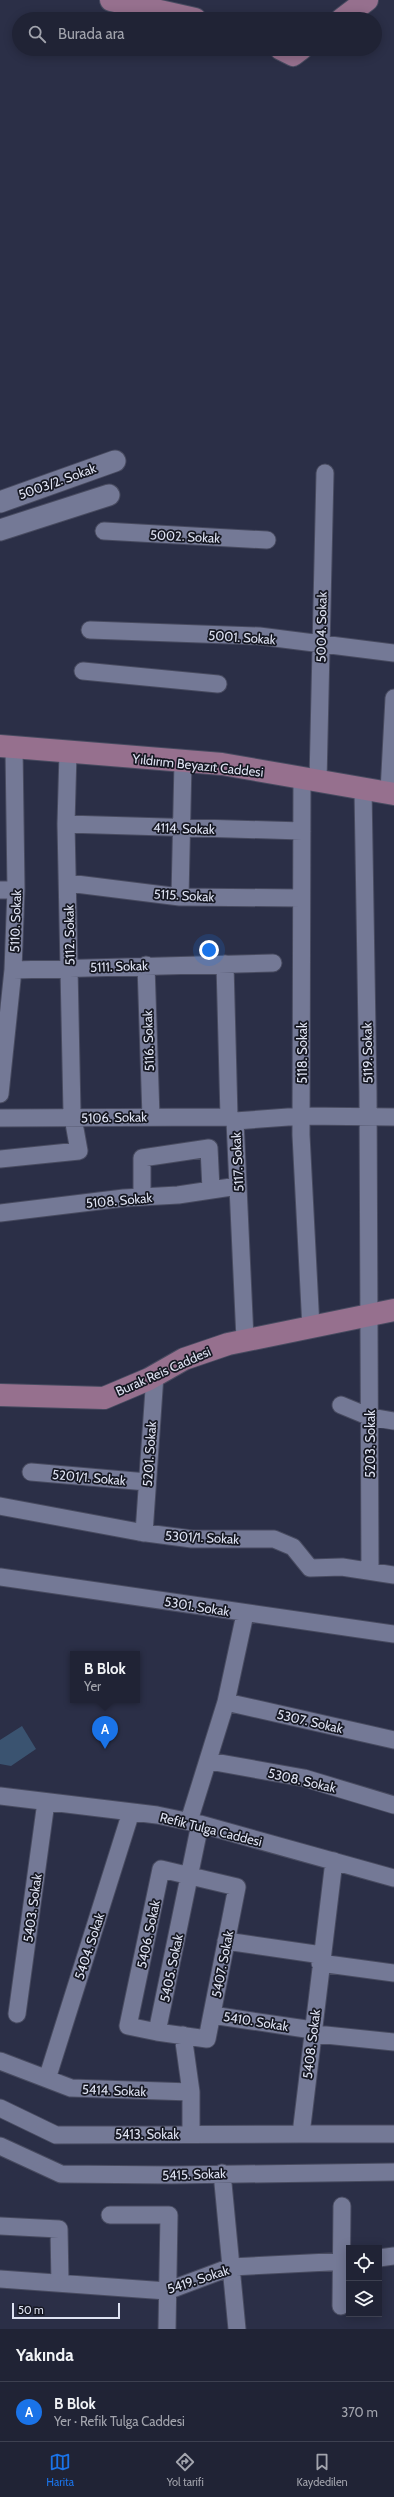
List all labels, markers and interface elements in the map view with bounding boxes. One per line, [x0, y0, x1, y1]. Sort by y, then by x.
search box [12, 12, 382, 56]
icon: search [26, 23, 48, 45]
text: Burada ara [58, 25, 125, 43]
street label: 5003/2. Sokak [16, 459, 98, 502]
street label: 5002. Sokak [150, 526, 221, 546]
street label: 5004. Sokak [312, 591, 330, 662]
street label: 5001. Sokak [208, 627, 276, 647]
street label: Yıldırım Beyazıt Caddesi [131, 750, 264, 780]
street label: 4114. Sokak [153, 819, 215, 837]
street label: 5115. Sokak [153, 885, 215, 905]
street label: 5110. Sokak [6, 889, 24, 953]
street label: 5112. Sokak [60, 904, 78, 965]
your location [199, 940, 219, 960]
street label: 5111. Sokak [90, 957, 148, 975]
street label: 5116. Sokak [139, 1010, 157, 1072]
street label: 5118. Sokak [294, 1022, 310, 1084]
street label: 5119. Sokak [358, 1022, 376, 1084]
street label: 5106. Sokak [81, 1108, 147, 1126]
street label: 5117. Sokak [227, 1132, 247, 1192]
street label: 5108. Sokak [85, 1189, 153, 1211]
street label: Burak Reis Caddesi [113, 1343, 213, 1399]
street label: 5203. Sokak [362, 1410, 378, 1478]
street label: 5201. Sokak [139, 1421, 159, 1487]
street label: 5201/1. Sokak [52, 1466, 127, 1488]
street label: 5301/1. Sokak [165, 1527, 240, 1547]
street label: 5301. Sokak [163, 1593, 231, 1619]
popup [70, 1651, 140, 1703]
text: B Blok [84, 1660, 126, 1678]
text: Yer [84, 1678, 101, 1694]
street label: 5307. Sokak [275, 1706, 345, 1736]
pin: A [92, 1716, 118, 1749]
street label: 5308. Sokak [266, 1764, 338, 1796]
street label: Refik Tulga Caddesi [158, 1809, 264, 1849]
street label: 5403. Sokak [19, 1873, 45, 1943]
street label: 5406. Sokak [133, 1898, 163, 1970]
street label: 5404. Sokak [71, 1910, 107, 1981]
street label: 5407. Sokak [208, 1929, 236, 1999]
street label: 5405. Sokak [156, 1932, 186, 2003]
street label: 5410. Sokak [222, 2008, 290, 2034]
street label: 5408. Sokak [299, 2008, 323, 2080]
street label: 5414. Sokak [82, 2081, 147, 2099]
street label: 5413. Sokak [115, 2126, 179, 2142]
street label: 5415. Sokak [162, 2165, 226, 2183]
map controls [346, 2245, 382, 2317]
button: locate [346, 2245, 382, 2281]
street label: 5419. Sokak [165, 2261, 231, 2297]
button: layers [346, 2281, 382, 2317]
scale bar [12, 2301, 120, 2320]
text: 50 m [18, 2303, 44, 2317]
text: Yakında [16, 2345, 74, 2365]
text: B Blok [54, 2395, 96, 2413]
text: A [25, 2404, 33, 2420]
text: 370 m [341, 2404, 378, 2420]
text: Yer · Refik Tulga Caddesi [54, 2413, 185, 2429]
tab: Harita [46, 2451, 74, 2489]
tab: Yol tarifi [167, 2451, 204, 2489]
tab: Kaydedilen [296, 2451, 348, 2489]

